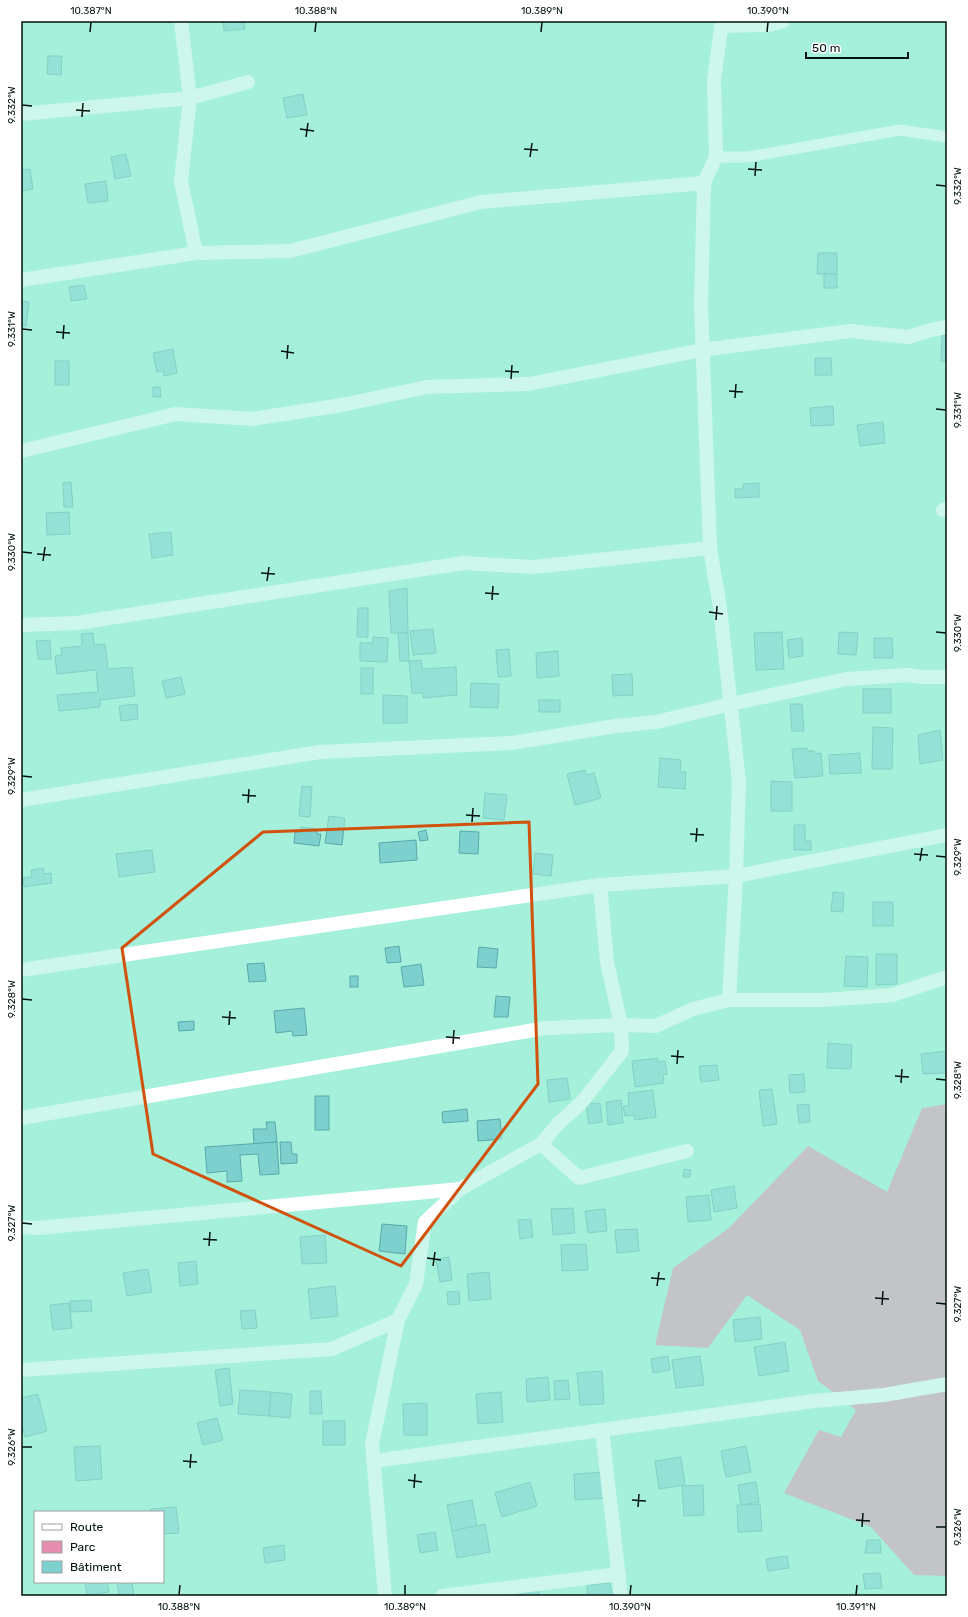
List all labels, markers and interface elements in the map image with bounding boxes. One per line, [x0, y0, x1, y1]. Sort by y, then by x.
text: 10.387°N [70, 5, 112, 17]
text: 10.388°N [295, 5, 337, 17]
text: 10.389°N [521, 5, 563, 17]
text: 10.390°N [747, 5, 789, 17]
scale bar [806, 34, 908, 60]
text: 50 m [812, 41, 840, 55]
text: 9.332°W [6, 86, 18, 124]
text: 9.332°W [952, 167, 964, 205]
text: 9.331°W [6, 311, 18, 347]
text: 9.331°W [952, 392, 964, 428]
text: 9.330°W [6, 533, 18, 571]
text: 9.330°W [952, 614, 964, 652]
text: 9.329°W [6, 757, 18, 795]
text: 9.329°W [952, 838, 964, 876]
text: 9.328°W [6, 980, 18, 1018]
text: 9.328°W [952, 1061, 964, 1099]
text: 9.327°W [6, 1205, 18, 1241]
text: 9.327°W [952, 1286, 964, 1322]
text: 9.326°W [6, 1428, 18, 1466]
text: 9.326°W [952, 1508, 964, 1546]
legend [34, 1511, 164, 1583]
text: Route [70, 1520, 104, 1534]
text: Parc [70, 1540, 96, 1554]
text: Bâtiment [70, 1560, 122, 1574]
text: 10.388°N [158, 1601, 200, 1613]
text: 10.389°N [384, 1601, 426, 1613]
text: 10.390°N [609, 1601, 651, 1613]
text: 10.391°N [836, 1601, 876, 1613]

